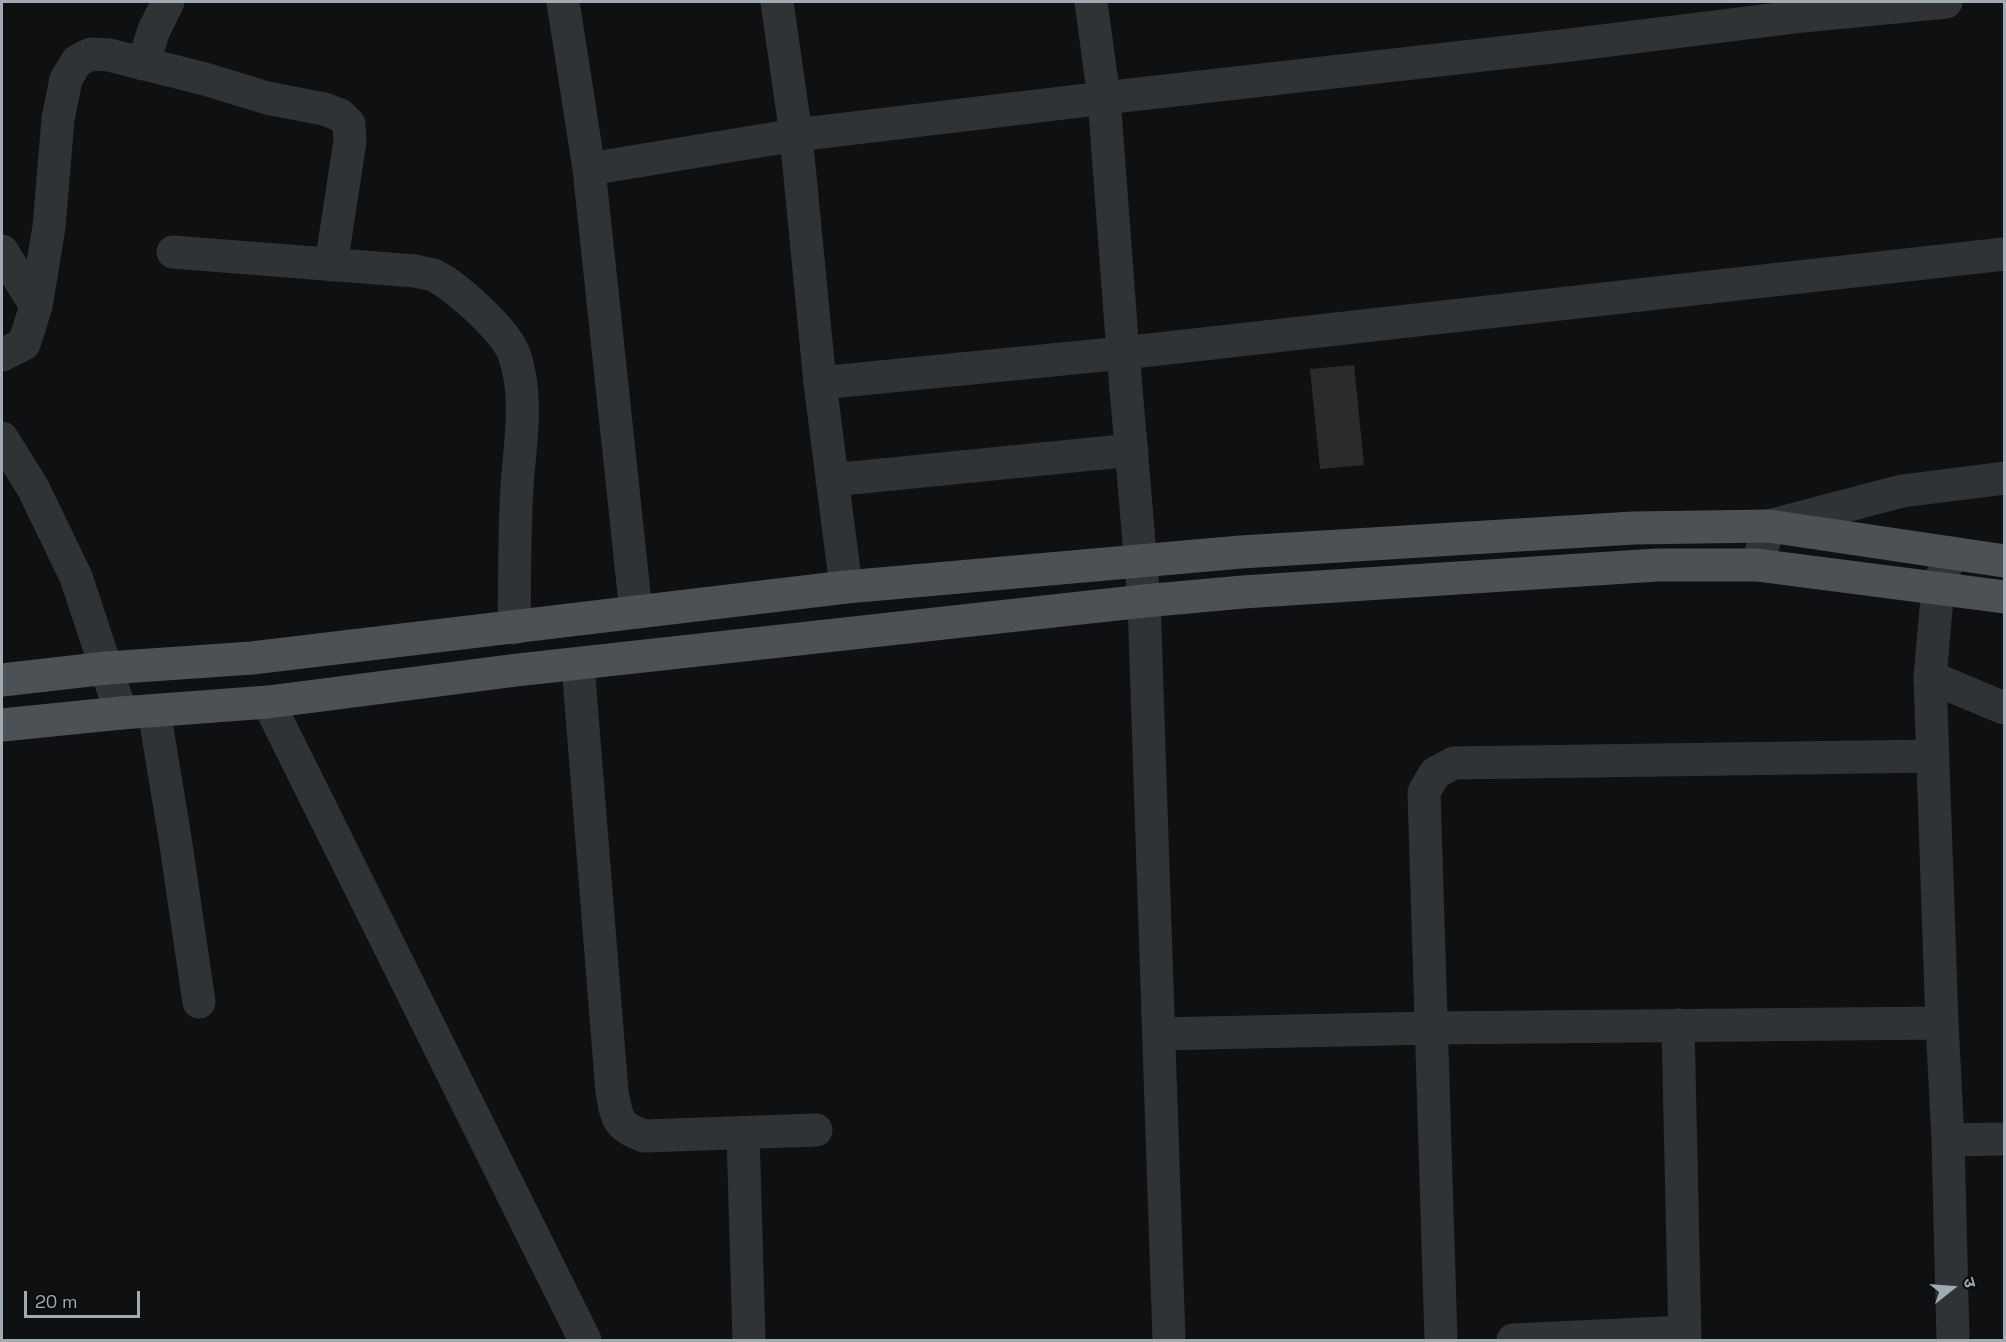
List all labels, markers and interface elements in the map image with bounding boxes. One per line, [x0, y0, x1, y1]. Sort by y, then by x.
north arrow [1922, 1258, 1982, 1318]
text: उ [1958, 1275, 1981, 1290]
scale bar [27, 1279, 142, 1317]
text: 20 m [35, 1290, 78, 1313]

